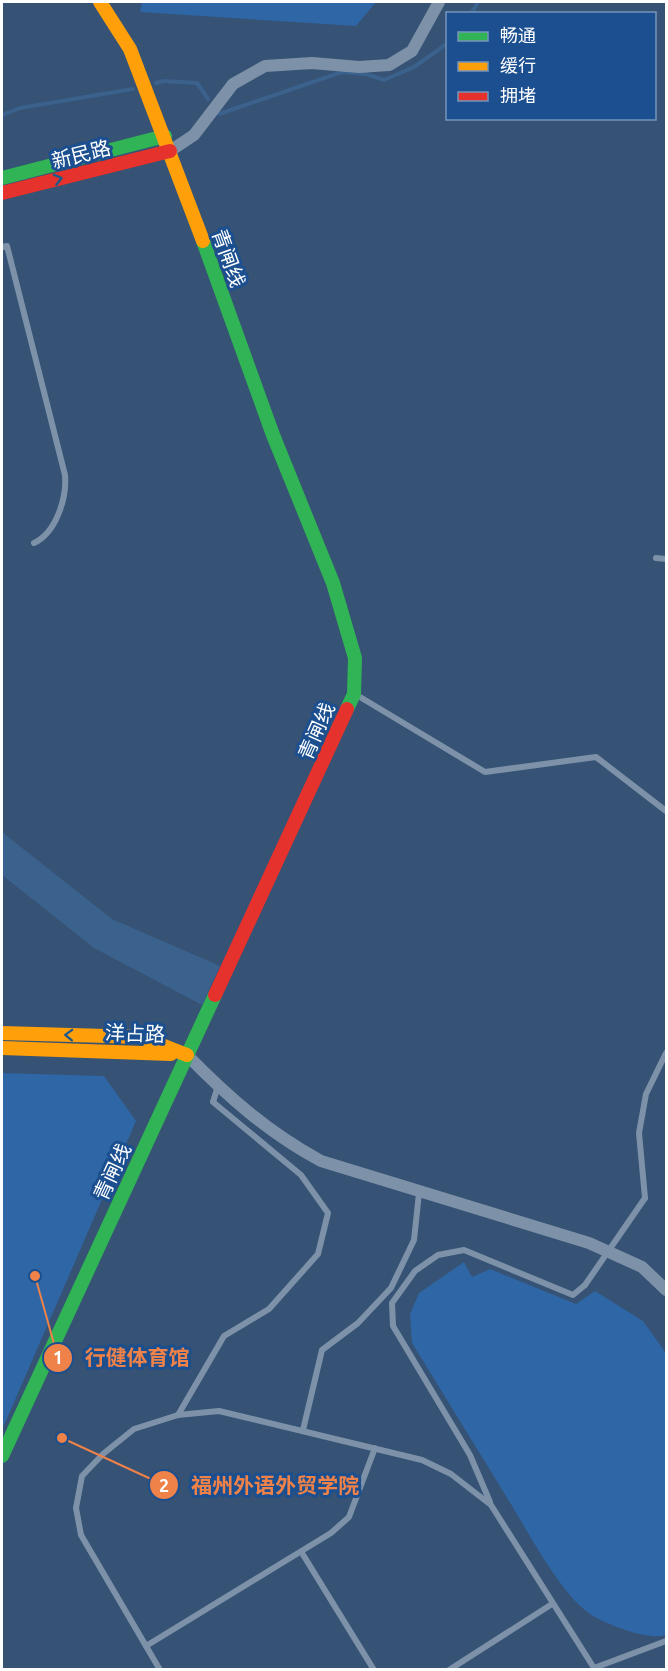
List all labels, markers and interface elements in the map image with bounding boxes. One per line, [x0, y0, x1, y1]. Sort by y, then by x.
legend [446, 12, 656, 120]
text: 畅通 [500, 25, 536, 45]
text: 缓行 [500, 55, 536, 75]
text: 拥堵 [500, 85, 536, 105]
street label: 新民路 [49, 136, 113, 172]
one-way arrow [53, 174, 63, 187]
street label: 青闸线 [208, 226, 250, 290]
street label: 青闸线 [293, 699, 339, 763]
street label: 洋占路 [105, 1020, 165, 1046]
one-way arrow [64, 1029, 73, 1041]
street label: 青闸线 [89, 1140, 135, 1204]
callout: 行健体育馆 [43, 1338, 202, 1377]
text: 行健体育馆 [85, 1345, 190, 1369]
text: 1 [53, 1347, 63, 1367]
callout: 福州外语外贸学院 [149, 1466, 371, 1505]
text: 福州外语外贸学院 [191, 1473, 359, 1497]
text: 2 [159, 1475, 169, 1495]

